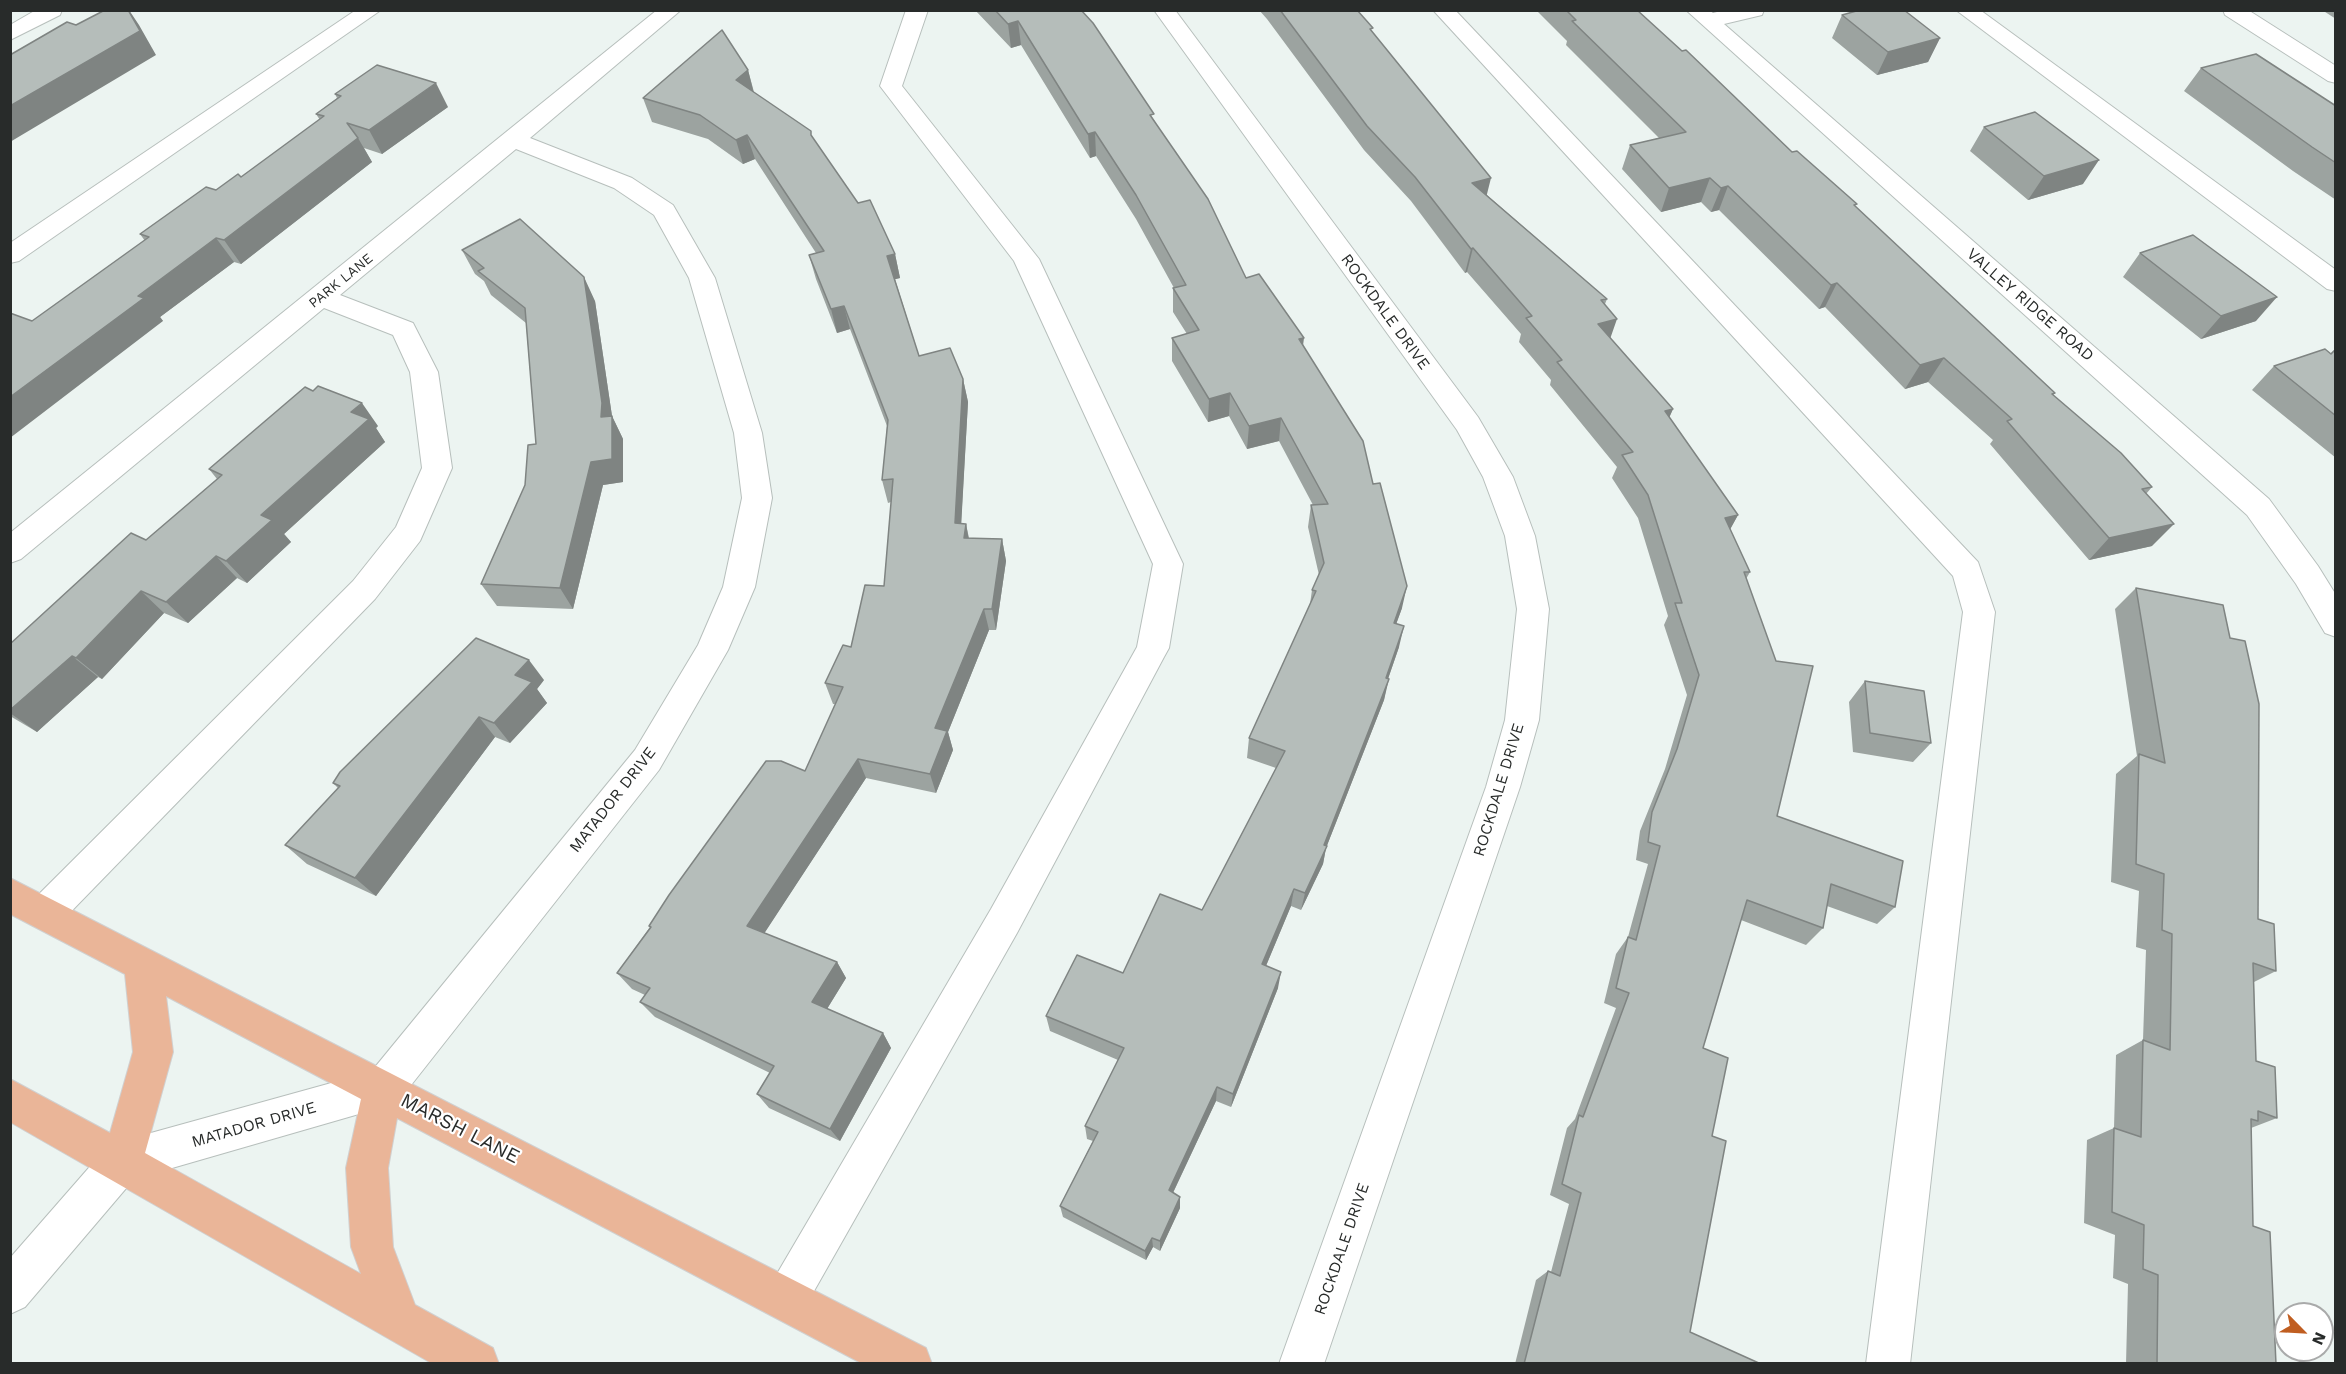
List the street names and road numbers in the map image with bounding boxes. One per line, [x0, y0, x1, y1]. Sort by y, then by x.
street label: VALLEY RIDGE ROAD [1962, 245, 2098, 365]
street label: PARK LANE [306, 250, 376, 312]
street label: ROCKDALE DRIVE [1337, 250, 1433, 374]
street label: ROCKDALE DRIVE [1470, 721, 1528, 859]
street label: MATADOR DRIVE [566, 743, 660, 857]
street label: MARSH LANE [396, 1089, 524, 1169]
street label: MATADOR DRIVE [190, 1098, 318, 1152]
street label: ROCKDALE DRIVE [1310, 1180, 1374, 1318]

